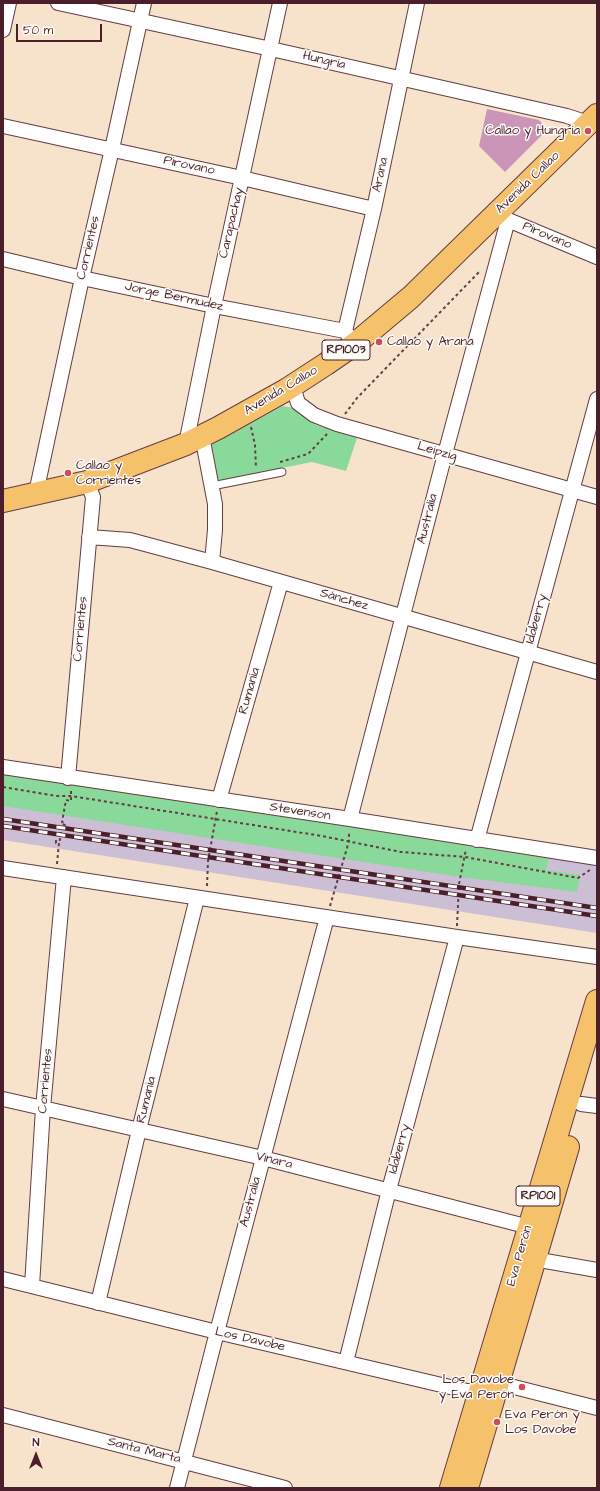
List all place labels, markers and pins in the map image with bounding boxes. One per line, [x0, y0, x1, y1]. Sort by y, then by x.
place label: Callao y Hungría [485, 123, 580, 139]
marker: Callao y Hungría [583, 126, 593, 136]
place label: Callao y Arana [387, 334, 474, 350]
marker: Callao y Arana [374, 337, 384, 347]
place label: Callao y Corrientes [76, 458, 141, 489]
marker: Callao y Corrientes [63, 468, 73, 478]
place label: Los Davobe y Eva Perón [439, 1372, 514, 1403]
marker: Los Davobe y Eva Perón [517, 1382, 527, 1392]
place label: Eva Perón y Los Davobe [505, 1407, 580, 1438]
marker: Eva Perón y Los Davobe [492, 1417, 502, 1427]

